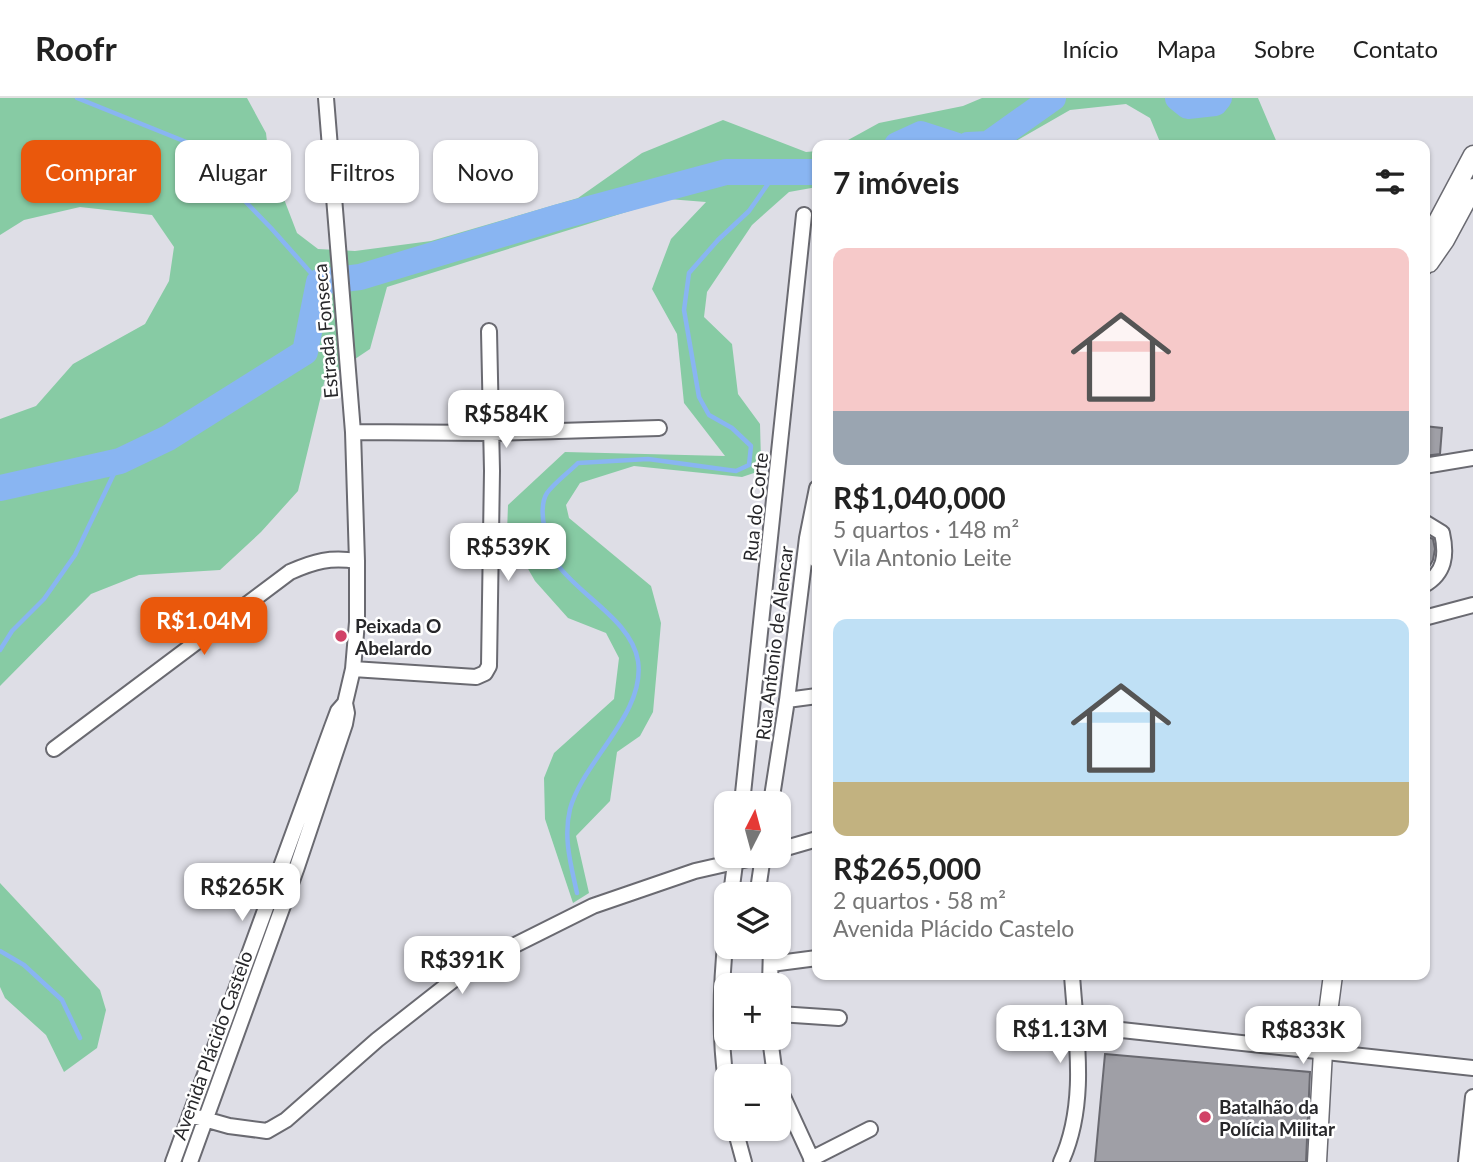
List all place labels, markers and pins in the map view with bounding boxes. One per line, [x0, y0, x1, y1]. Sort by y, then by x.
pin: R$584K [449, 390, 563, 450]
pin: R$539K [451, 524, 565, 583]
pin: R$1.04M [139, 598, 269, 657]
place label: Peixada O Abelardo [354, 614, 441, 659]
marker: Peixada O Abelardo [333, 628, 349, 644]
pin: R$265K [185, 864, 299, 923]
pin: R$391K [405, 936, 519, 996]
pin: R$1.13M [995, 1006, 1125, 1065]
pin: R$833K [1246, 1006, 1360, 1066]
place label: Batalhão da Polícia Militar [1219, 1095, 1336, 1140]
marker: Batalhão da Polícia Militar [1197, 1109, 1213, 1125]

